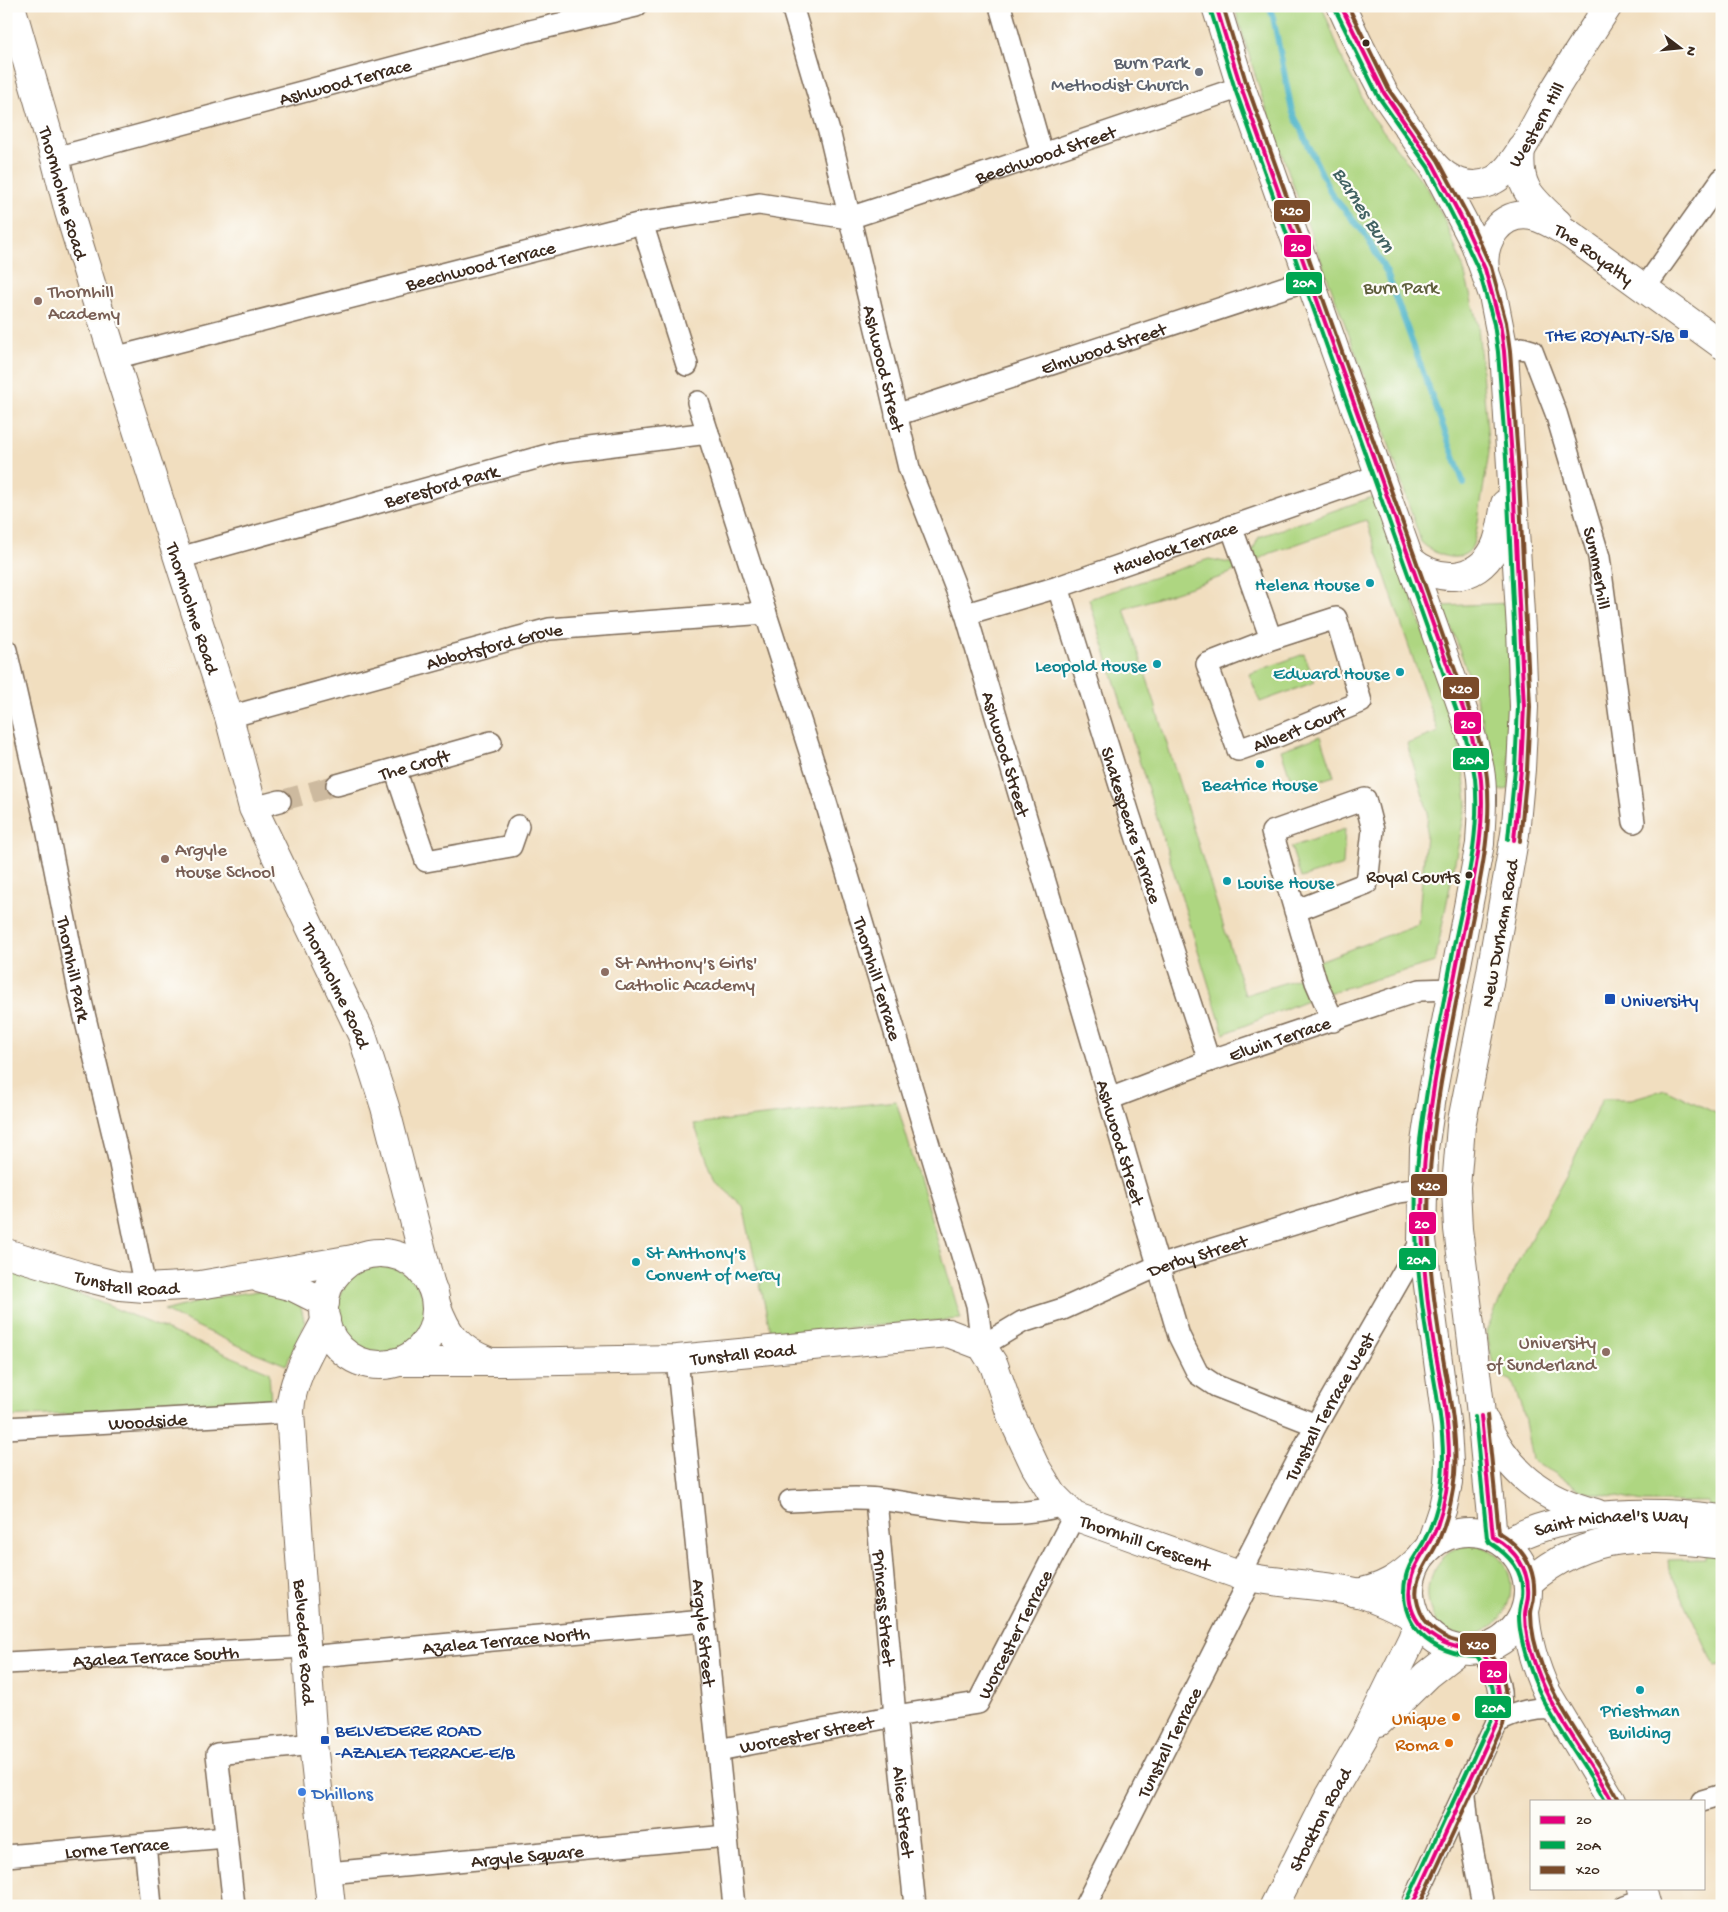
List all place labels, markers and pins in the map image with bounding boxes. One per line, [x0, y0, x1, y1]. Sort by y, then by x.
unlabelled marker [1361, 38, 1371, 48]
place label: Burn Park Methodist Church [1051, 53, 1191, 98]
marker: Burn Park Methodist Church [1193, 66, 1205, 78]
place label: Thornhill Academy [47, 282, 121, 327]
marker: Thornhill Academy [32, 295, 44, 307]
place label: THE ROYALTY-S/B [1545, 326, 1675, 349]
marker: THE ROYALTY-S/B [1678, 328, 1690, 340]
place label: Helena House [1255, 575, 1360, 598]
marker: Helena House [1364, 577, 1376, 589]
place label: Leopold House [1035, 656, 1147, 679]
marker: Leopold House [1151, 658, 1163, 670]
place label: Edward House [1273, 664, 1390, 687]
marker: Edward House [1394, 666, 1406, 678]
marker: Beatrice House [1254, 758, 1266, 770]
place label: Beatrice House [1201, 775, 1318, 798]
place label: Argyle House School [175, 840, 275, 885]
marker: Argyle House School [159, 853, 171, 865]
place label: Royal Courts [1366, 868, 1461, 889]
marker: Royal Courts [1464, 870, 1474, 880]
place label: Louise House [1237, 873, 1335, 896]
marker: Louise House [1221, 875, 1233, 887]
place label: St Anthony's Girls' Catholic Academy [615, 953, 758, 998]
marker: St Anthony's Girls' Catholic Academy [599, 966, 611, 978]
place label: University [1621, 991, 1699, 1014]
marker: University [1603, 992, 1617, 1006]
place label: St Anthony's Convent of Mercy [646, 1243, 781, 1288]
marker: St Anthony's Convent of Mercy [630, 1256, 642, 1268]
place label: University of Sunderland [1487, 1333, 1598, 1378]
marker: University of Sunderland [1600, 1346, 1612, 1358]
marker: Priestman Building [1634, 1684, 1646, 1696]
place label: Priestman Building [1600, 1701, 1679, 1746]
place label: Unique [1392, 1709, 1446, 1732]
marker: Unique [1450, 1711, 1462, 1723]
place label: BELVEDERE ROAD -AZALEA TERRACE-E/B [334, 1721, 516, 1766]
marker: BELVEDERE ROAD -AZALEA TERRACE-E/B [319, 1734, 331, 1746]
place label: Roma [1395, 1735, 1440, 1758]
marker: Roma [1443, 1737, 1455, 1749]
place label: Dhillons [310, 1784, 374, 1807]
marker: Dhillons [296, 1786, 308, 1798]

